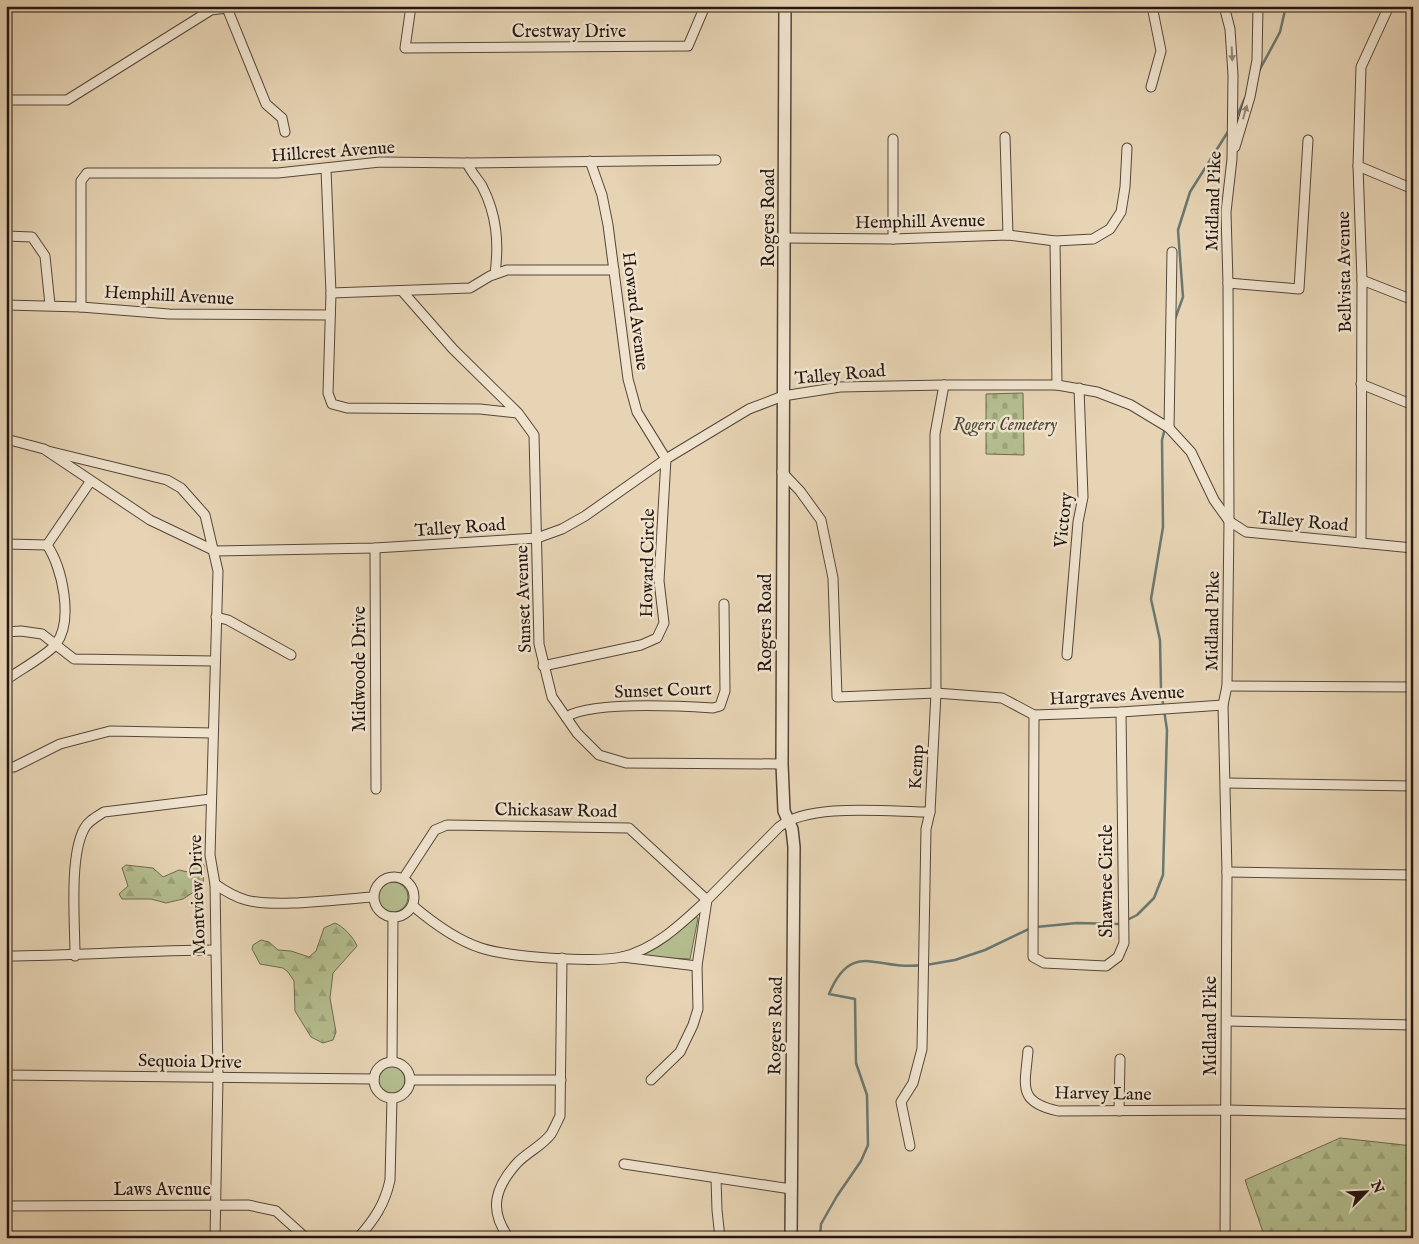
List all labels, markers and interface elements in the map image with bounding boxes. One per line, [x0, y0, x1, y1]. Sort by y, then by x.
street label: Crestway Drive [512, 21, 626, 44]
one-way arrow [1228, 46, 1236, 62]
one-way arrow [1242, 105, 1250, 120]
street label: Hillcrest Avenue [270, 137, 396, 168]
street label: Midland Pike [1201, 151, 1228, 251]
street label: Rogers Road [758, 168, 781, 267]
street label: Hemphill Avenue [855, 210, 985, 235]
street label: Bellvista Avenue [1333, 211, 1358, 333]
street label: Howard Avenue [616, 251, 653, 372]
street label: Hemphill Avenue [103, 282, 235, 311]
street label: Talley Road [794, 360, 887, 391]
park label: Rogers Cemetery [953, 414, 1057, 437]
street label: Victory [1050, 491, 1079, 550]
street label: Talley Road [1257, 507, 1350, 538]
street label: Howard Circle [636, 508, 661, 618]
street label: Talley Road [414, 514, 507, 543]
street label: Sunset Avenue [511, 545, 538, 653]
street label: Midland Pike [1201, 571, 1226, 671]
street label: Rogers Road [755, 573, 778, 672]
street label: Midwoode Drive [349, 606, 372, 732]
street label: Sunset Court [614, 678, 712, 705]
street label: Hargraves Avenue [1049, 681, 1185, 712]
street label: Kemp [905, 744, 930, 790]
street label: Chickasaw Road [494, 799, 618, 824]
street label: Shawnee Circle [1096, 824, 1119, 938]
street label: Montview Drive [185, 834, 212, 956]
street label: Rogers Road [764, 976, 789, 1076]
street label: Midland Pike [1200, 976, 1223, 1076]
street label: Sequoia Drive [138, 1050, 242, 1075]
street label: Harvey Lane [1054, 1082, 1152, 1107]
north arrow [1342, 1166, 1392, 1216]
text: N [1366, 1177, 1388, 1196]
street label: Laws Avenue [113, 1179, 211, 1202]

